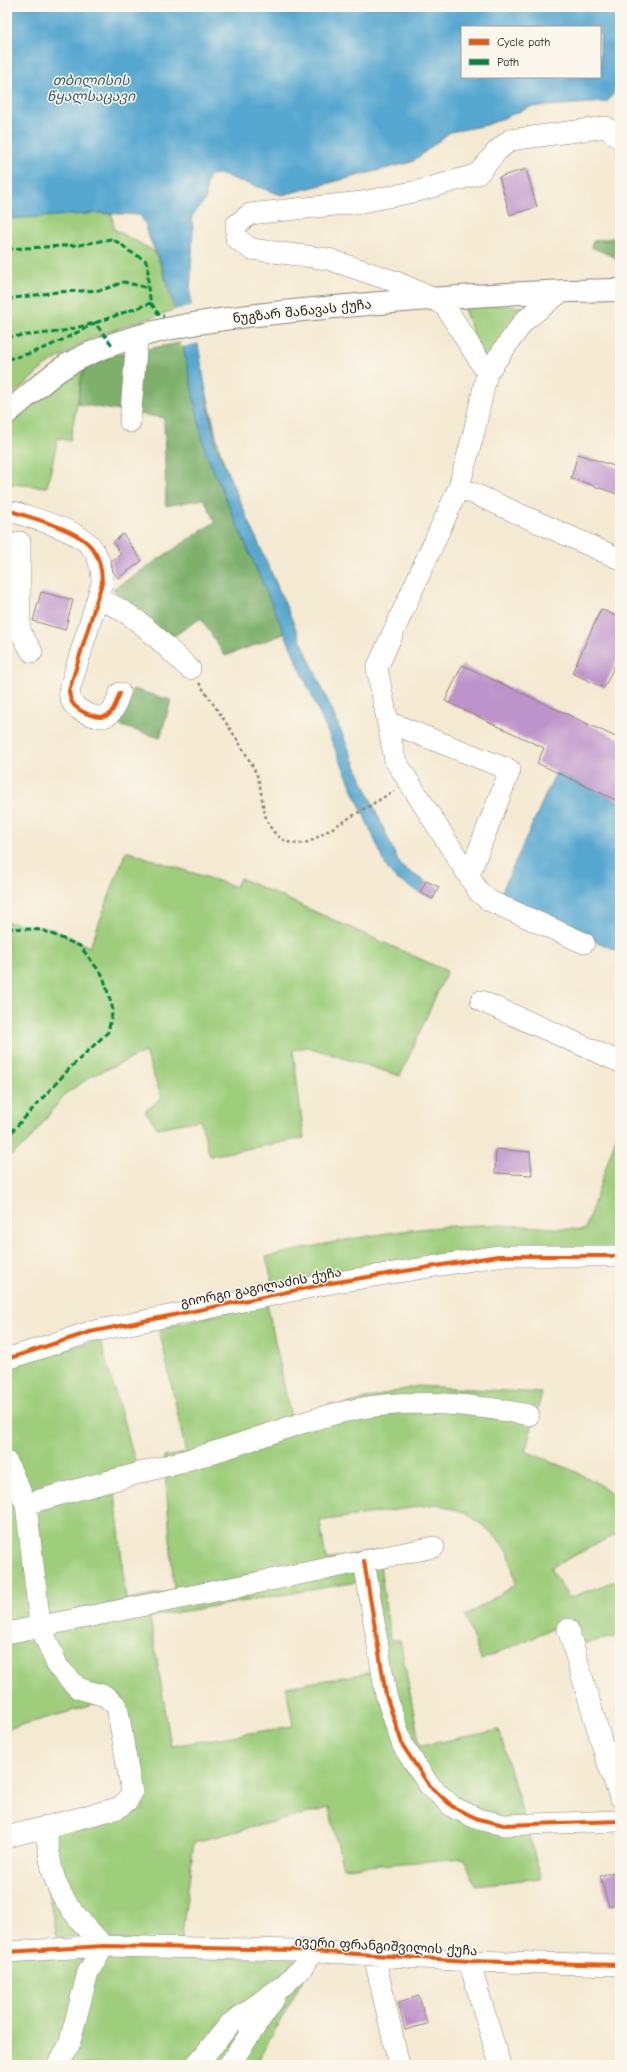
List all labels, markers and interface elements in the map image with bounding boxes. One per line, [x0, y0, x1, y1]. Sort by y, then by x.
legend [461, 26, 601, 78]
text: Cycle path [497, 35, 550, 49]
text: Path [497, 55, 519, 69]
water label: თბილისის წყალსაცავი [47, 72, 136, 105]
street label: ნუგზარ შანავას ქუჩა [232, 296, 372, 326]
street label: გიორგი გაგილაძის ქუჩა [179, 1264, 343, 1311]
street label: ივერი ფრანგიშვილის ქუჩა [294, 1934, 478, 1959]

